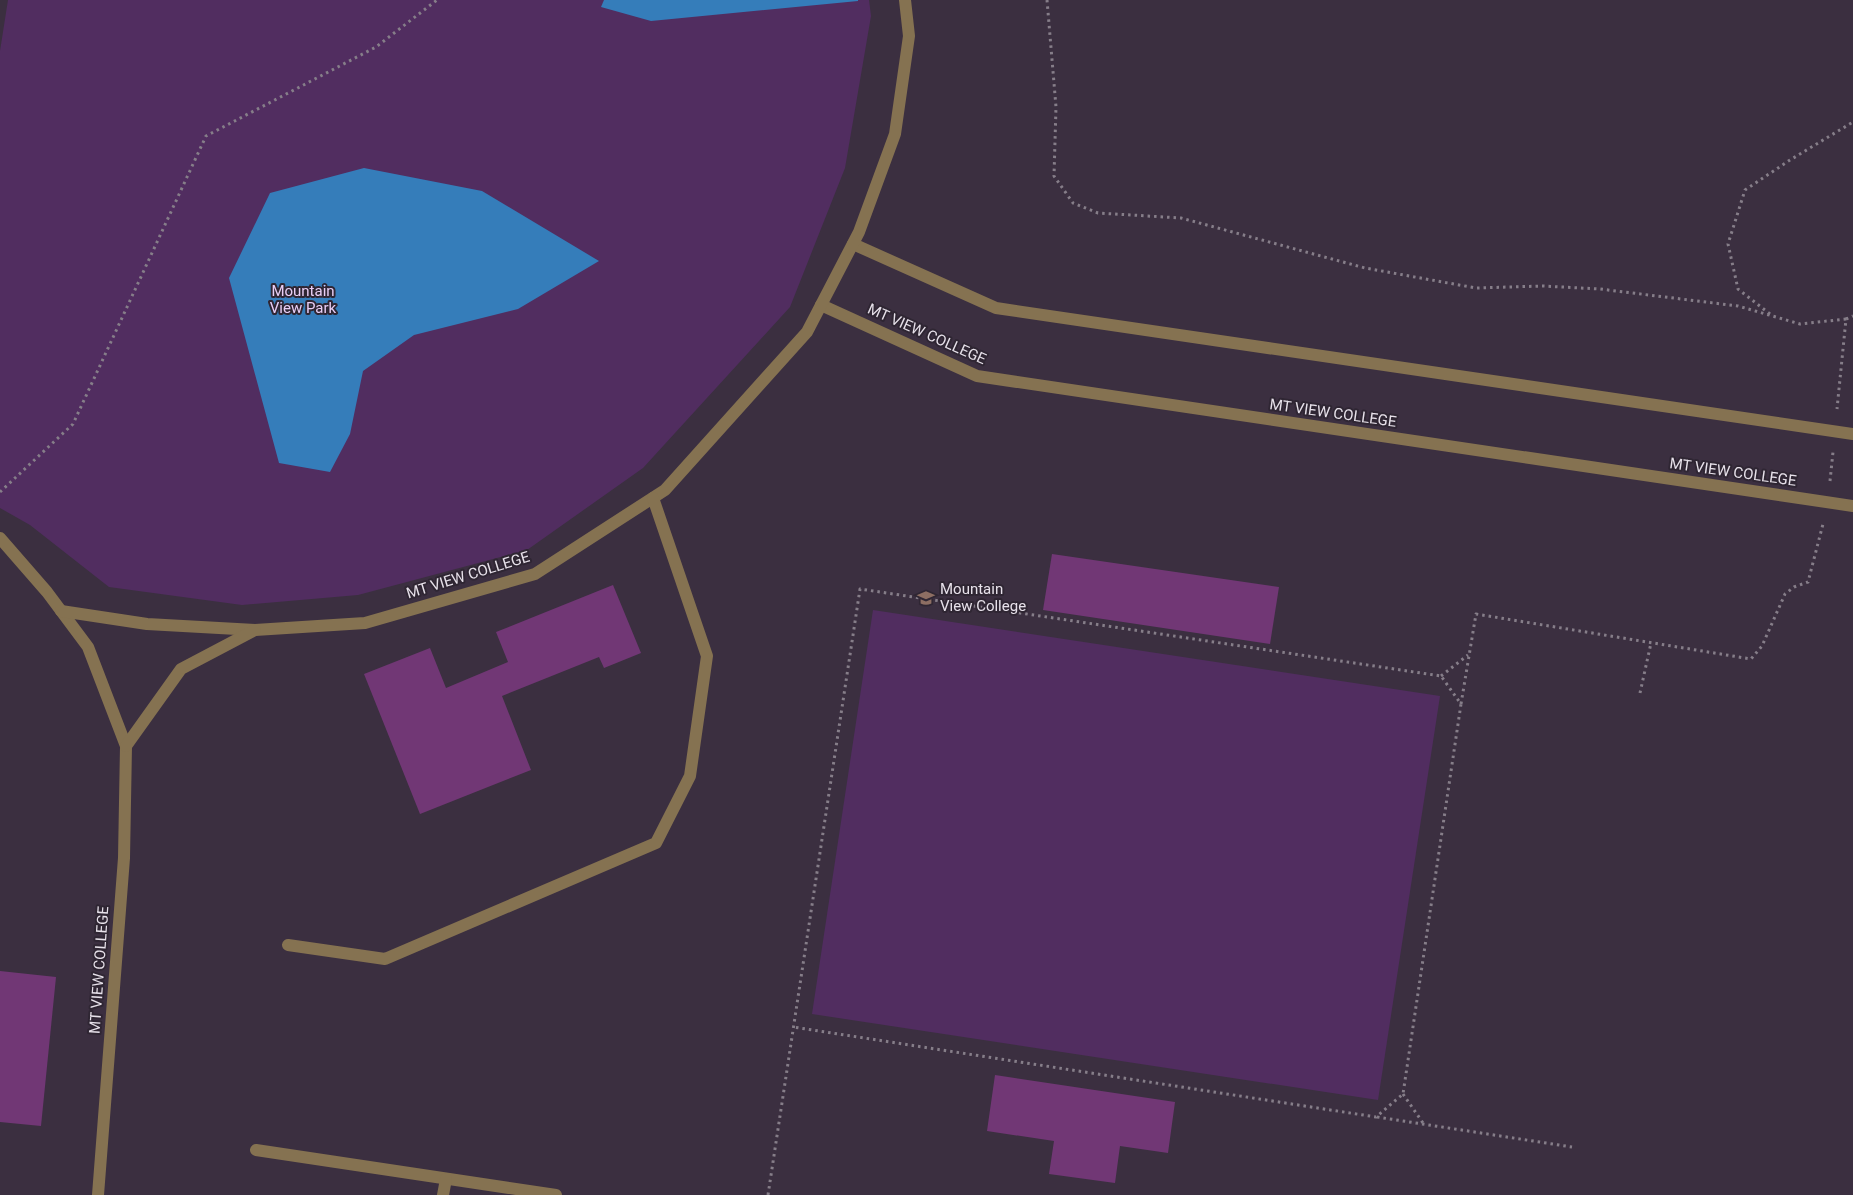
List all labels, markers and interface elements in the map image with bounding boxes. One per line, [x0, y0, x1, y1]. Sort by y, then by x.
park label: Mountain View Park [270, 282, 337, 317]
street label: MT VIEW COLLEGE [865, 300, 990, 368]
street label: MT VIEW COLLEGE [1268, 395, 1398, 431]
street label: MT VIEW COLLEGE [1668, 454, 1798, 490]
street label: MT VIEW COLLEGE [404, 548, 532, 602]
place label: Mountain View College [940, 580, 1026, 615]
school or university icon: Mountain View College [916, 588, 936, 608]
street label: MT VIEW COLLEGE [86, 905, 112, 1034]

